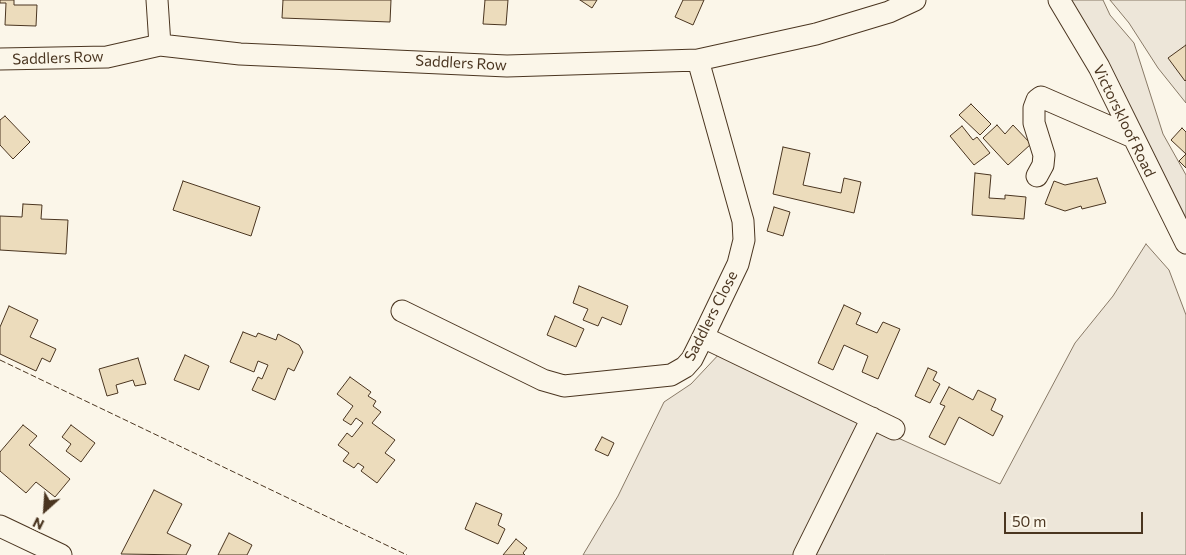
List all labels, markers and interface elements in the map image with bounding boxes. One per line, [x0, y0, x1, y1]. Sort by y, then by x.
street label: Saddlers Row [12, 47, 104, 69]
street label: Saddlers Row [415, 52, 507, 74]
street label: Victorskloof Road [1089, 62, 1159, 180]
street label: Saddlers Close [681, 268, 741, 364]
north arrow [20, 485, 70, 535]
scale bar [1006, 502, 1145, 534]
text: 50 m [1012, 512, 1046, 530]
text: N [30, 514, 47, 534]

